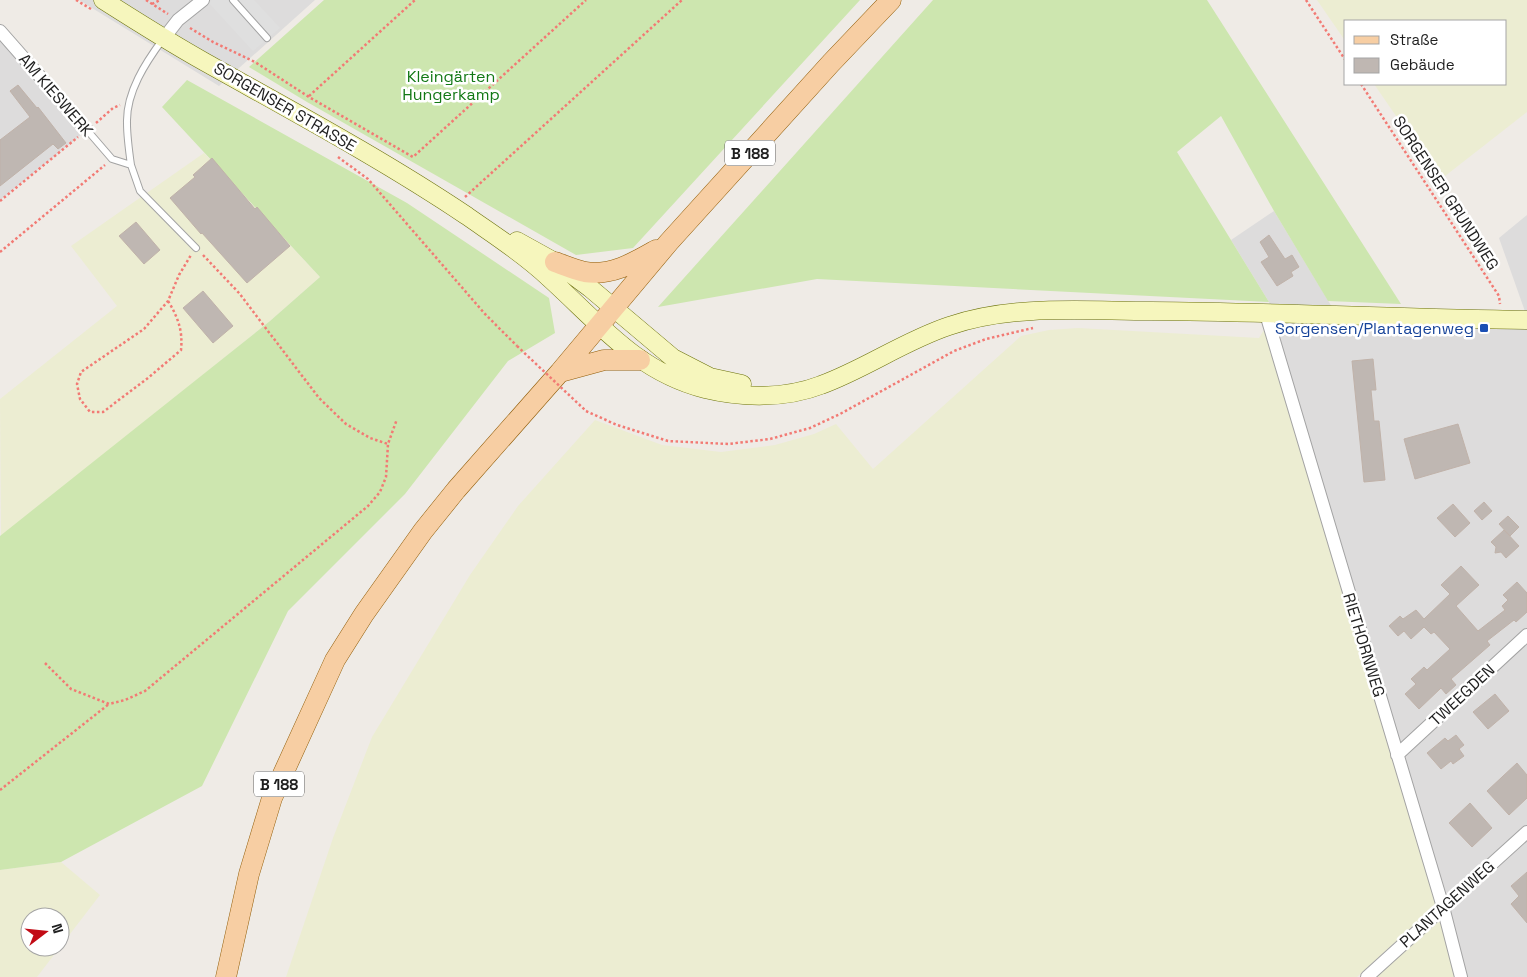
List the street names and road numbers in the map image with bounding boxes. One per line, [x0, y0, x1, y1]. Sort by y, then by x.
street label: AM KIESWERK [14, 49, 98, 141]
street label: SORGENSER STRASSE [210, 58, 360, 156]
street label: SORGENSER GRUNDWEG [1388, 112, 1504, 274]
road number: B 188 [725, 140, 775, 166]
street label: RIETHORNWEG [1338, 590, 1390, 700]
street label: TWEEGDEN [1425, 659, 1499, 731]
road number: B 188 [254, 772, 304, 796]
street label: PLANTAGENWEG [1395, 856, 1499, 952]

